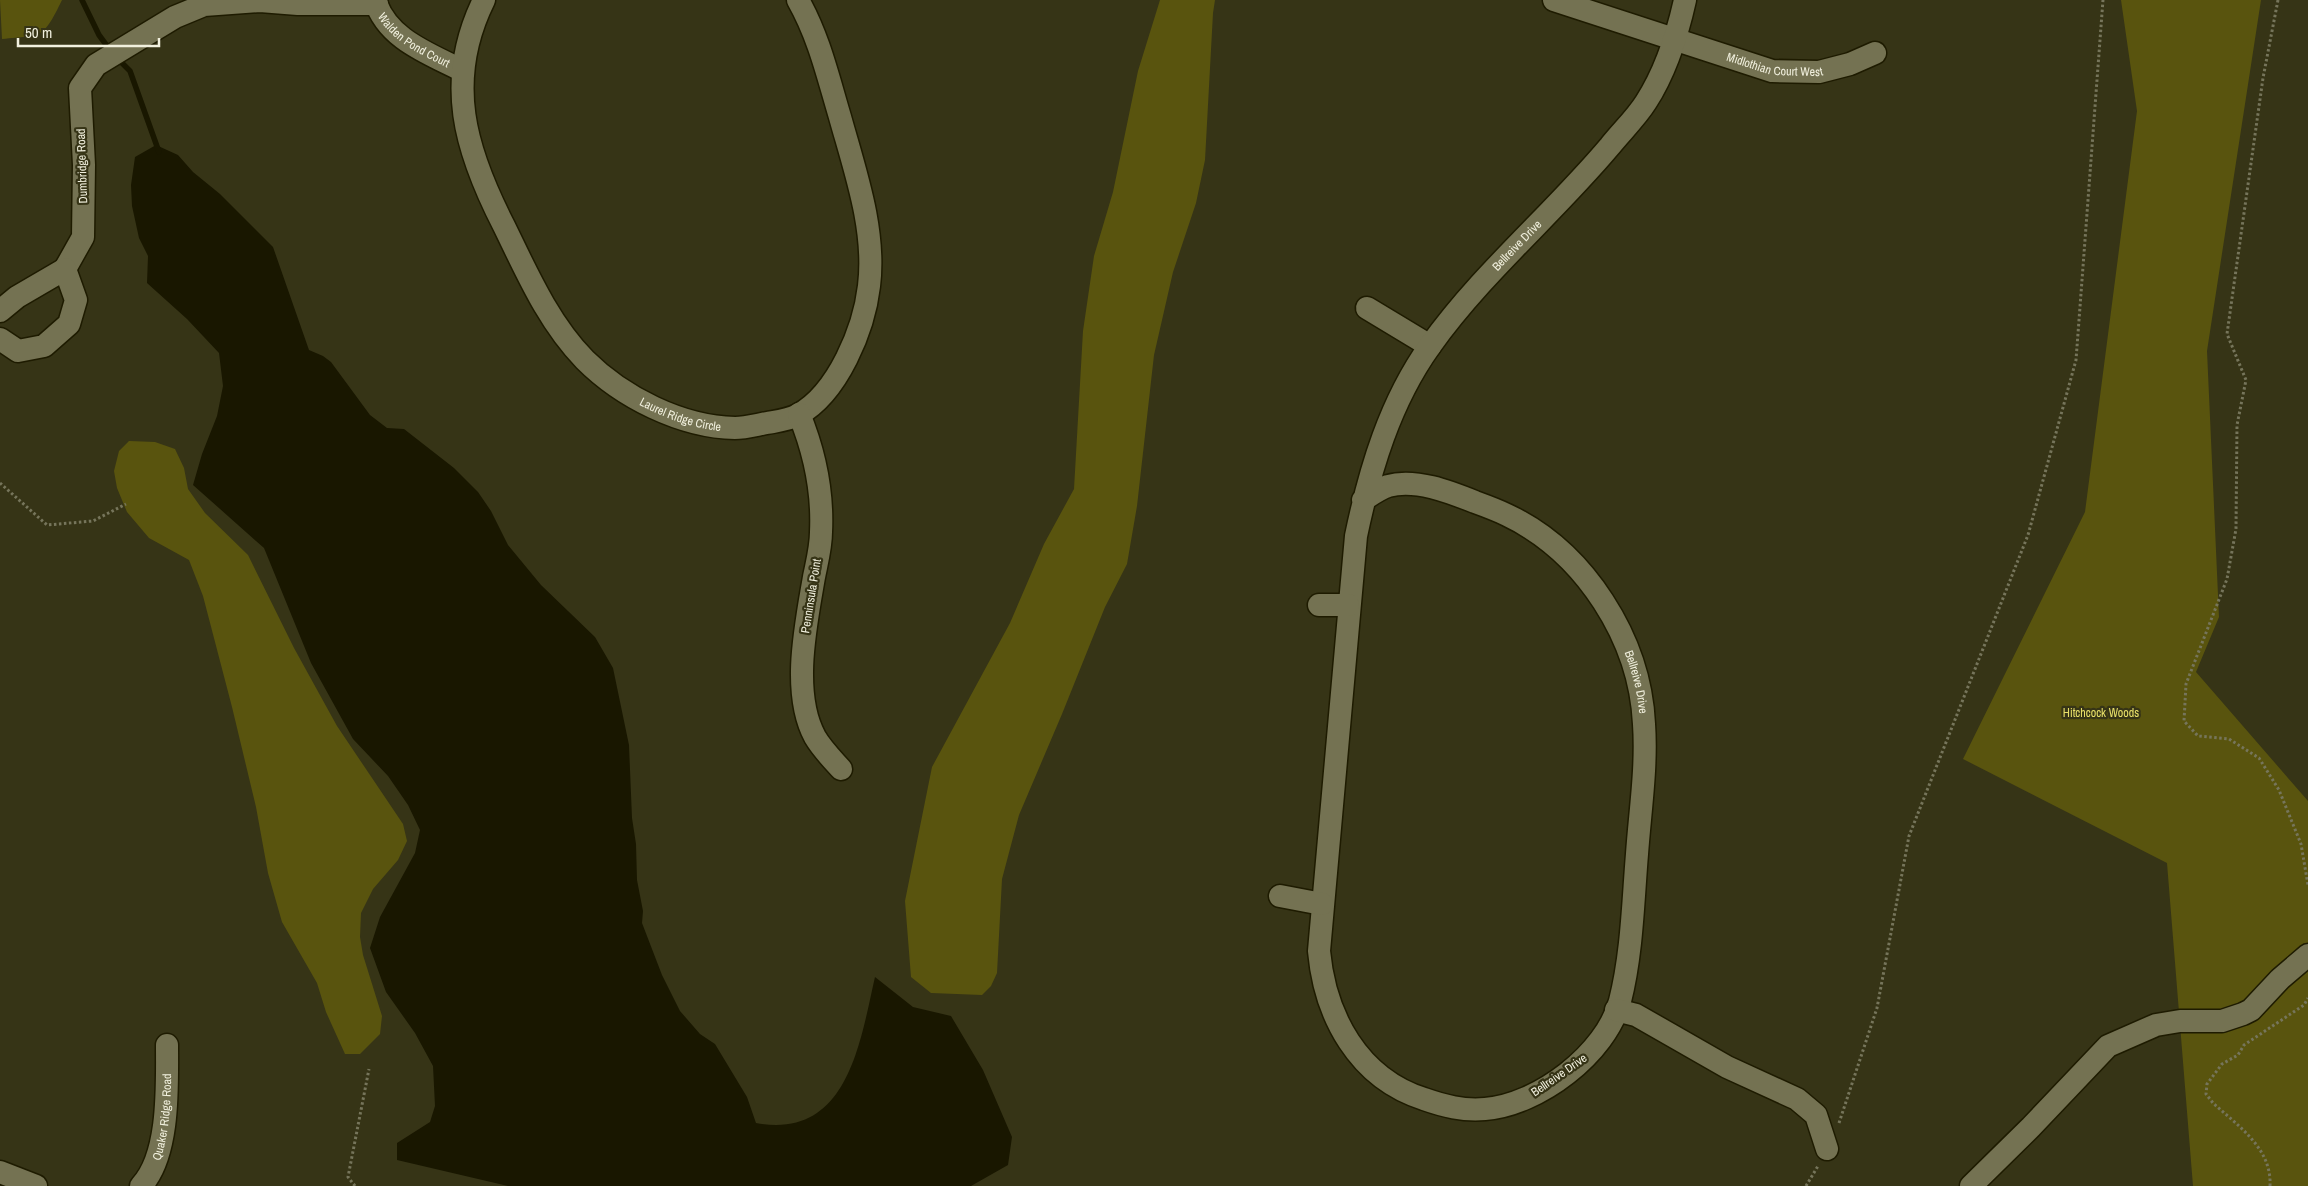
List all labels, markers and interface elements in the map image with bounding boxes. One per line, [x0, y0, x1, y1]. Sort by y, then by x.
street label: Walden Pond Court [374, 10, 453, 71]
scale bar [18, 15, 159, 47]
text: 50 m [25, 22, 52, 43]
street label: Midlothian Court West [1725, 49, 1825, 80]
street label: Dumbridge Road [73, 128, 91, 204]
street label: Bellreive Drive [1489, 217, 1545, 274]
street label: Laurel Ridge Circle [637, 394, 722, 435]
street label: Penninsula Point [797, 557, 825, 634]
street label: Bellreive Drive [1621, 648, 1651, 714]
park label: Hitchcock Woods [2063, 705, 2139, 721]
street label: Bellreive Drive [1528, 1050, 1590, 1100]
street label: Quaker Ridge Road [149, 1073, 175, 1163]

